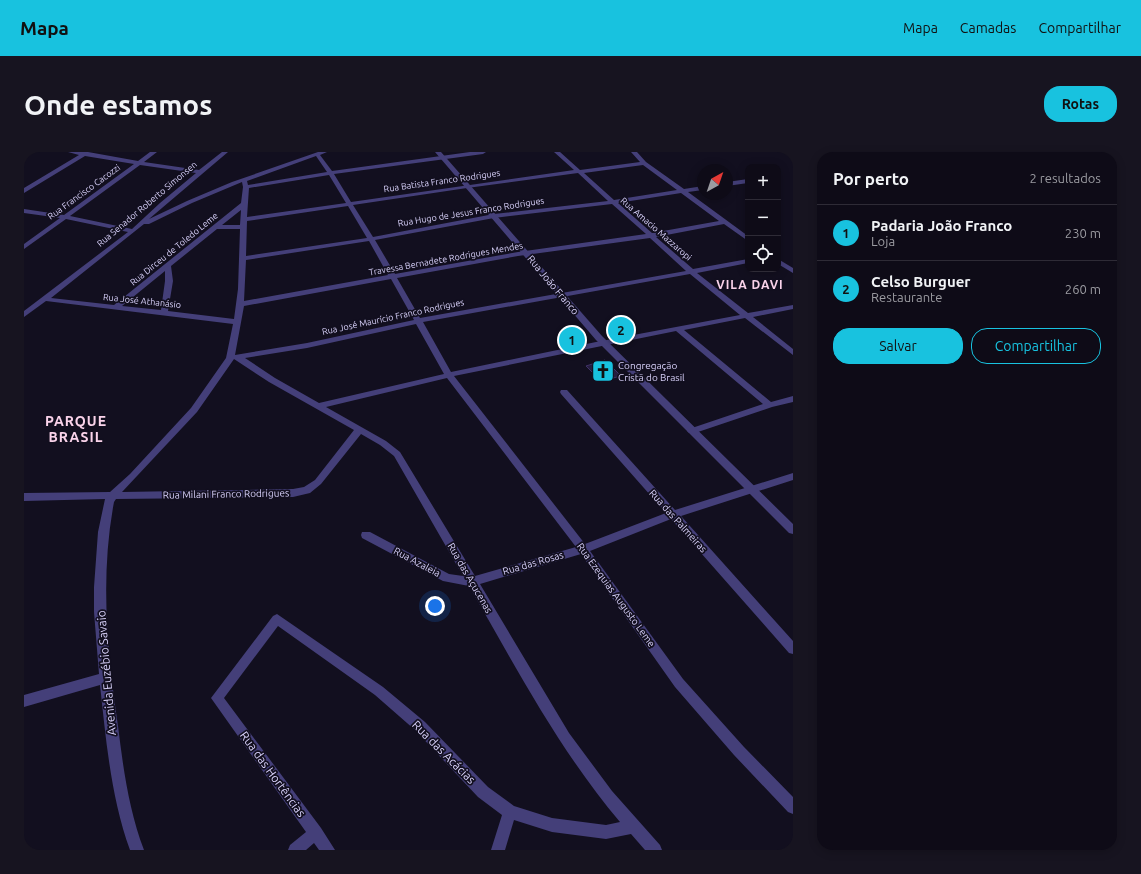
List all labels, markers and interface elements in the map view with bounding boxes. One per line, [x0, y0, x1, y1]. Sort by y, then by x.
text: Mapa [20, 17, 69, 39]
text: Mapa [903, 20, 938, 36]
text: Camadas [960, 20, 1016, 36]
text: Compartilhar [1038, 20, 1121, 36]
button: Rotas [1044, 86, 1117, 122]
text: Onde estamos [24, 89, 212, 120]
street label: Rua Senador Roberto Simonsen [95, 159, 199, 249]
street label: Rua Francisco Cacozzi [46, 162, 122, 222]
north arrow [697, 164, 733, 200]
map controls [745, 164, 781, 272]
button: + [745, 164, 781, 200]
street label: Rua Batista Franco Rodrigues [383, 168, 501, 194]
text: Por perto [833, 169, 909, 188]
text: 2 resultados [1030, 171, 1101, 185]
street label: Rua Hugo de Jesus Franco Rodrigues [397, 195, 545, 229]
street label: Rua Amacio Mazzaropi [618, 195, 694, 263]
button: − [745, 200, 781, 236]
street label: Rua Dirceu de Toledo Leme [128, 210, 220, 288]
text: Padaria João Franco [871, 217, 1012, 234]
text: 1 [842, 226, 850, 240]
text: 230 m [1065, 226, 1101, 240]
text: Loja [871, 234, 895, 248]
button: locate [745, 236, 781, 272]
street label: Travessa Bernadete Rodrigues Mendes [368, 240, 524, 277]
street label: Rua João Franco [525, 253, 581, 317]
text: Celso Burguer [871, 273, 970, 290]
district label: VILA DAVI [716, 278, 784, 291]
text: 2 [842, 282, 850, 296]
text: 260 m [1065, 282, 1101, 296]
text: Restaurante [871, 290, 942, 304]
street label: Rua José Athanásio [103, 292, 181, 310]
street label: Rua José Maurício Franco Rodrigues [321, 297, 465, 337]
pin: 2 [608, 315, 634, 345]
pin: 1 [559, 325, 585, 355]
button: Salvar [833, 328, 963, 364]
button: Compartilhar [971, 328, 1101, 364]
church icon: Congregação Cristã do Brasil [590, 358, 616, 384]
place label: Congregação Cristã do Brasil [618, 360, 685, 383]
district label: PARQUE BRASIL [45, 413, 107, 445]
street label: Rua Milani Franco Rodrigues [163, 487, 289, 501]
street label: Rua das Palmeiras [647, 487, 709, 555]
street label: Rua das Açucenas [445, 541, 495, 615]
street label: Rua Ezequias Augusto Leme [575, 541, 657, 649]
street label: Rua Azaleia [392, 545, 442, 579]
street label: Rua das Rosas [501, 549, 565, 577]
your location [425, 596, 445, 616]
street label: Avenida Euzébio Savaio [94, 610, 118, 736]
street label: Rua das Acácias [410, 718, 478, 786]
street label: Rua das Hortências [238, 729, 308, 819]

